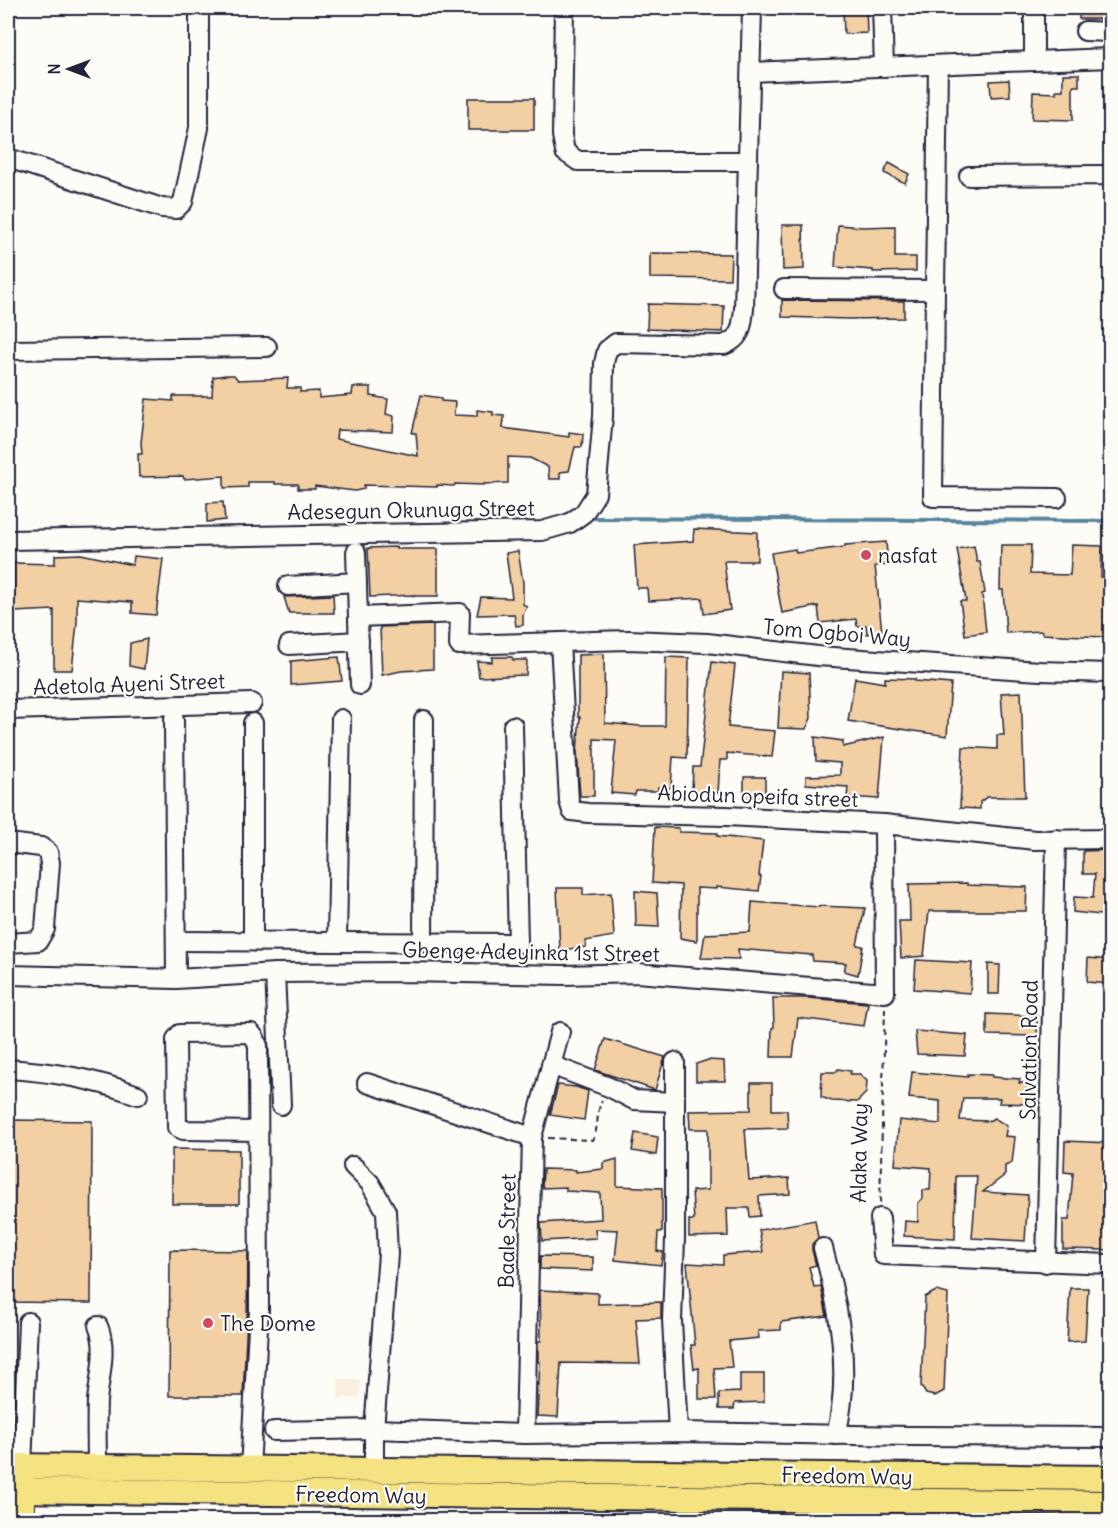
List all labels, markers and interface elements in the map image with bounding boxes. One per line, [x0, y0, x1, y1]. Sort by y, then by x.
north arrow [39, 39, 99, 99]
text: N [44, 63, 64, 75]
street label: Adesegun Okunuga Street [287, 494, 535, 526]
place label: nasfat [878, 542, 937, 569]
marker: nasfat [859, 548, 873, 562]
street label: Tom Ogboi Way [762, 613, 912, 653]
street label: Adetola Ayeni Street [32, 667, 226, 701]
street label: Abiodun opeifa street [657, 779, 859, 813]
street label: Gbenge Adeyinka 1st Street [402, 936, 660, 968]
street label: Salvation Road [1014, 980, 1044, 1120]
street label: Alaka Way [845, 1103, 873, 1203]
street label: Baale Street [493, 1173, 521, 1289]
place label: The Dome [220, 1310, 316, 1337]
marker: The Dome [201, 1316, 215, 1330]
street label: Freedom Way [781, 1461, 913, 1491]
street label: Freedom Way [295, 1480, 427, 1510]

